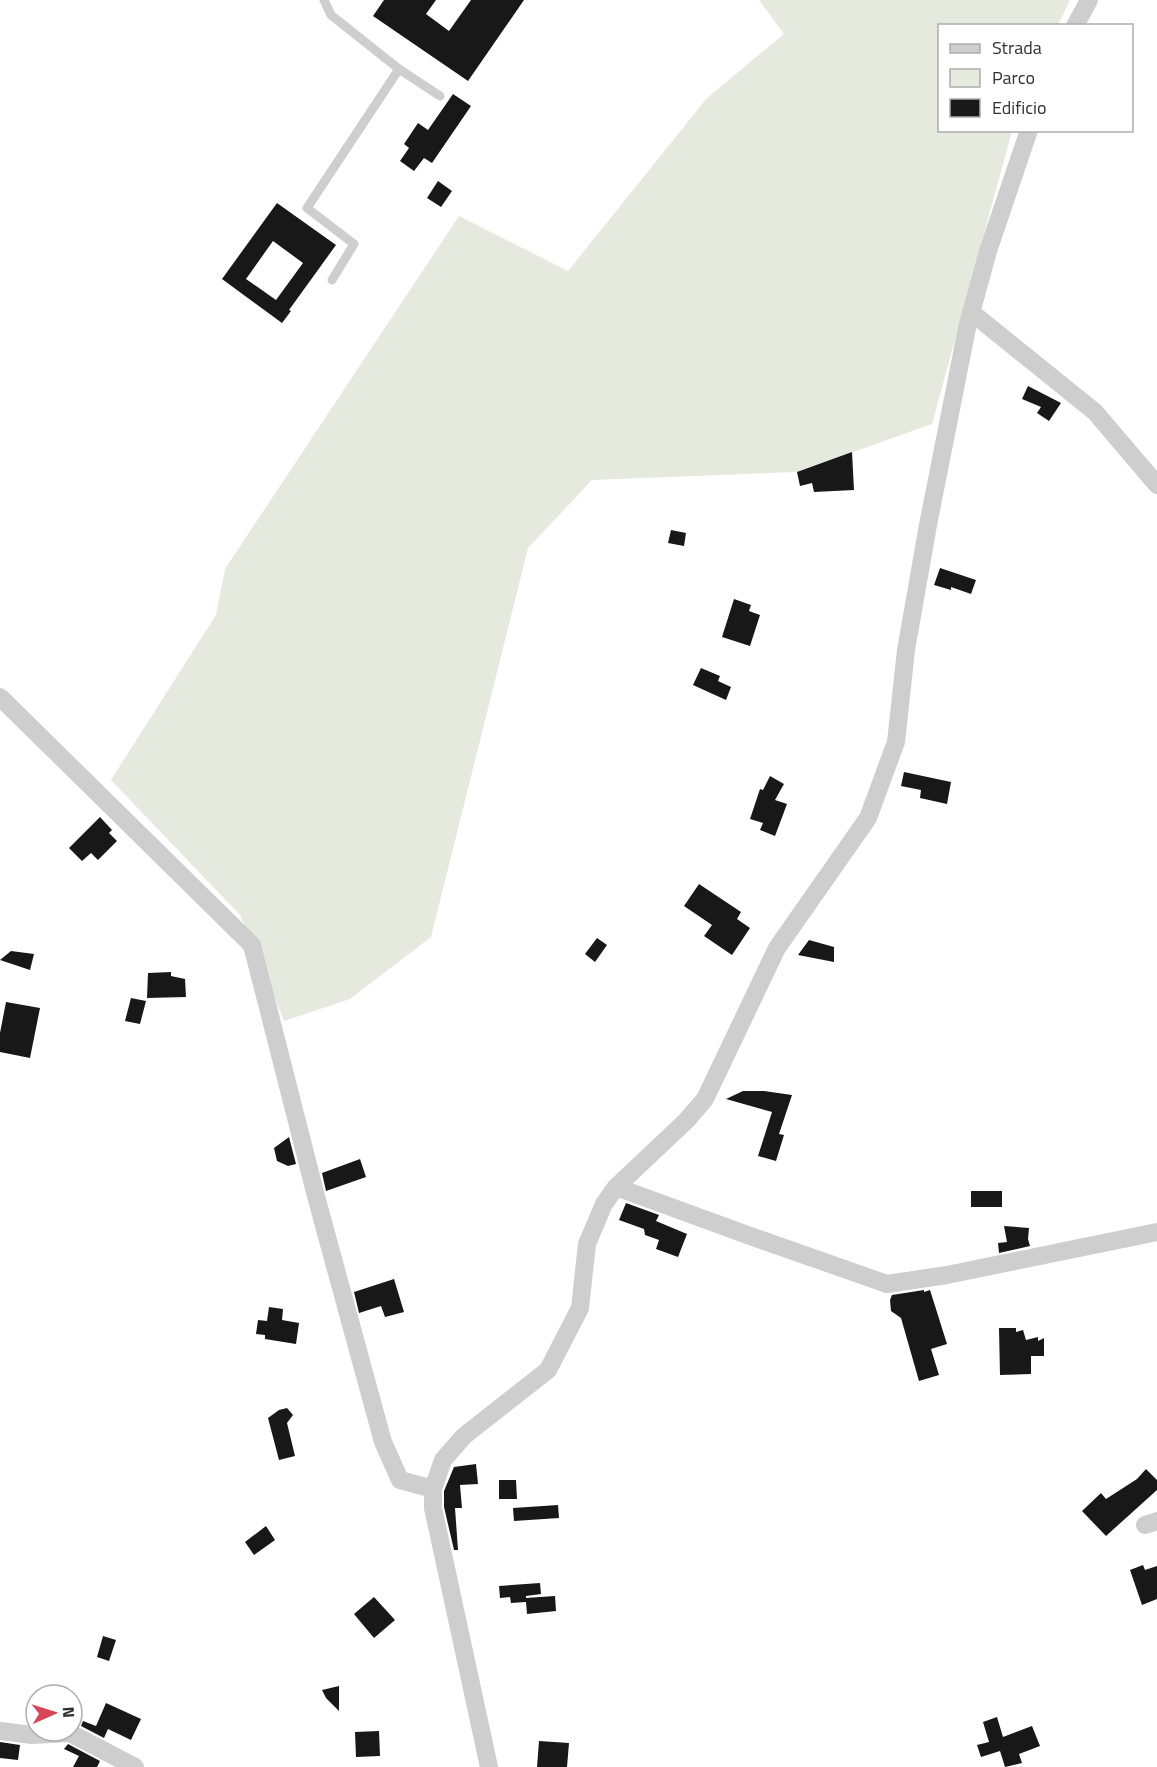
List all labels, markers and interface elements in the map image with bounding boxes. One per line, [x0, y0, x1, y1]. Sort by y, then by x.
legend [938, 24, 1133, 132]
text: Strada [992, 34, 1042, 61]
text: Parco [992, 64, 1035, 91]
text: Edificio [992, 94, 1046, 121]
north arrow [24, 1683, 84, 1743]
text: N [57, 1706, 81, 1718]

